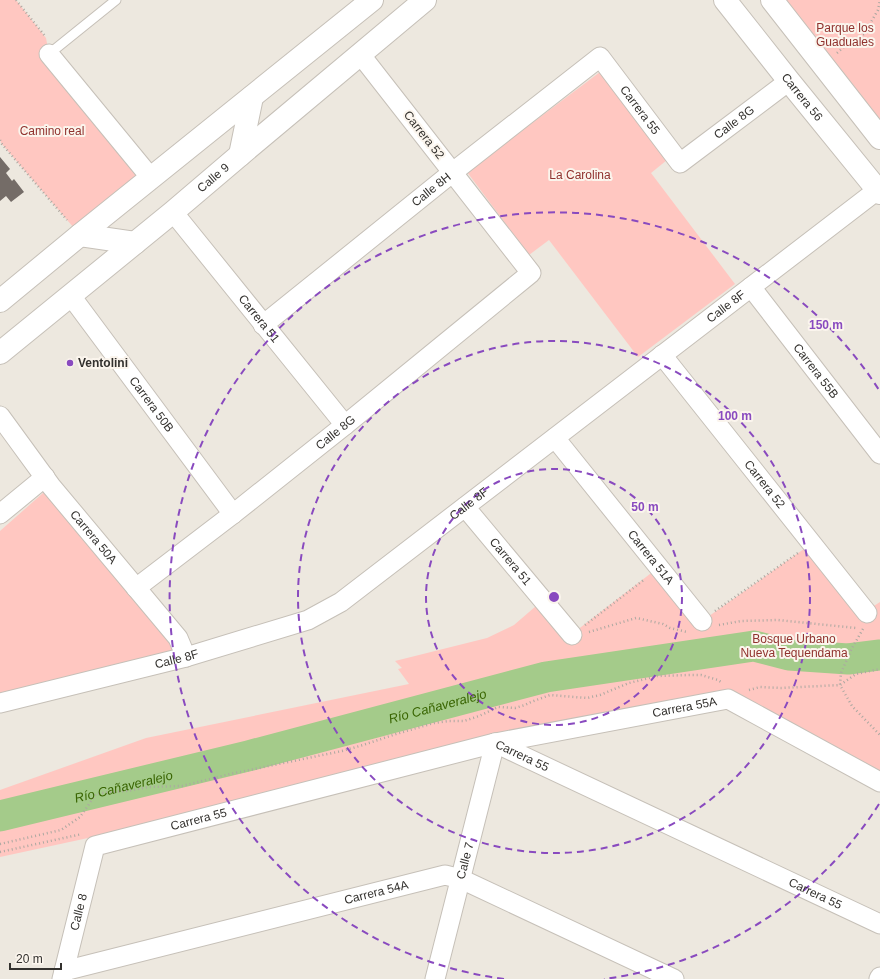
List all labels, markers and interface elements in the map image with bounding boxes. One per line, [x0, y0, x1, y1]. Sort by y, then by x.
park label: Parque los Guaduales [816, 21, 874, 49]
street label: Carrera 56 [779, 70, 826, 124]
street label: Carrera 55 [617, 83, 663, 137]
street label: Calle 8G [711, 103, 757, 142]
street label: Carrera 52 [401, 108, 447, 162]
park label: Camino real [20, 124, 84, 138]
street label: Calle 9 [194, 160, 232, 195]
park label: La Carolina [549, 168, 611, 182]
street label: Calle 8H [409, 170, 454, 209]
street label: Calle 8F [704, 287, 748, 326]
street label: Carrera 51 [236, 292, 283, 346]
text: 150 m [809, 318, 843, 332]
street label: Carrera 55B [790, 341, 841, 401]
place label: Ventolini [78, 356, 128, 370]
marker: Ventolini [65, 358, 75, 368]
street label: Carrera 50B [126, 374, 177, 435]
text: 100 m [718, 409, 752, 423]
street label: Calle 8G [313, 412, 358, 453]
street label: Carrera 52 [741, 457, 788, 511]
street label: Calle 8F [447, 485, 491, 523]
text: 50 m [631, 500, 659, 514]
street label: Carrera 50A [67, 507, 120, 567]
street label: Carrera 51A [625, 527, 677, 587]
street label: Carrera 51 [487, 535, 535, 588]
centre of rings [547, 590, 561, 604]
park label: Bosque Urbano Nueva Tequendama [740, 632, 848, 660]
street label: Calle 8F [153, 647, 200, 671]
water label: Río Cañaveralejo [387, 686, 488, 726]
street label: Carrera 55A [651, 694, 718, 720]
street label: Carrera 55 [493, 737, 551, 774]
water label: Río Cañaveralejo [73, 768, 174, 806]
street label: Carrera 55 [169, 805, 228, 833]
street label: Calle 7 [454, 841, 477, 881]
street label: Carrera 55 [786, 875, 845, 912]
street label: Carrera 54A [343, 878, 410, 907]
street label: Calle 8 [67, 892, 90, 932]
scale bar [10, 945, 61, 971]
text: 20 m [16, 952, 43, 966]

